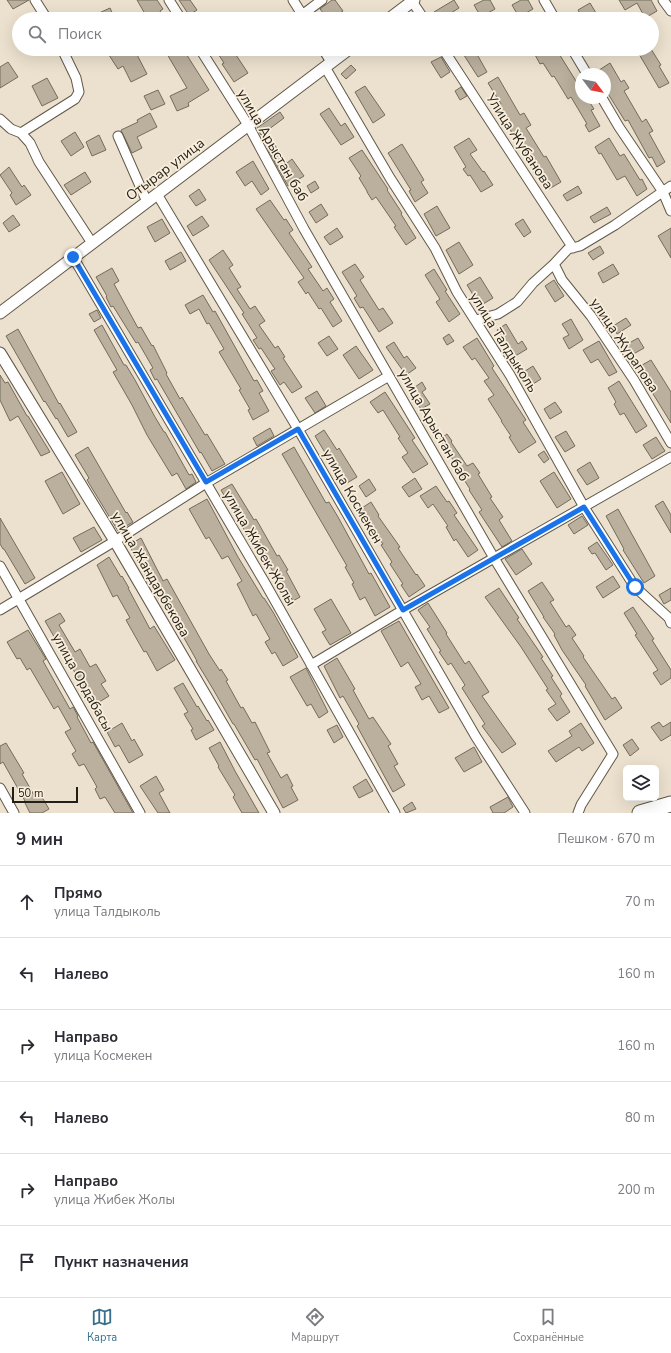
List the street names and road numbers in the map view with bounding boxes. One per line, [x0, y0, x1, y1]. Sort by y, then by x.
street label: улица Арыстан баб [233, 86, 313, 205]
street label: Улица Жубанова [481, 89, 558, 193]
street label: Отырар улица [122, 134, 209, 205]
street label: улица Талдыколь [465, 289, 542, 396]
street label: улица Журапова [586, 294, 663, 396]
street label: улица Арыстан баб [394, 366, 474, 485]
street label: улица Космекен [318, 446, 387, 547]
street label: улица Жибек Жолы [219, 487, 300, 609]
street label: улица Жандарбекова [107, 508, 194, 641]
street label: улица Ордабасы [48, 630, 117, 735]

